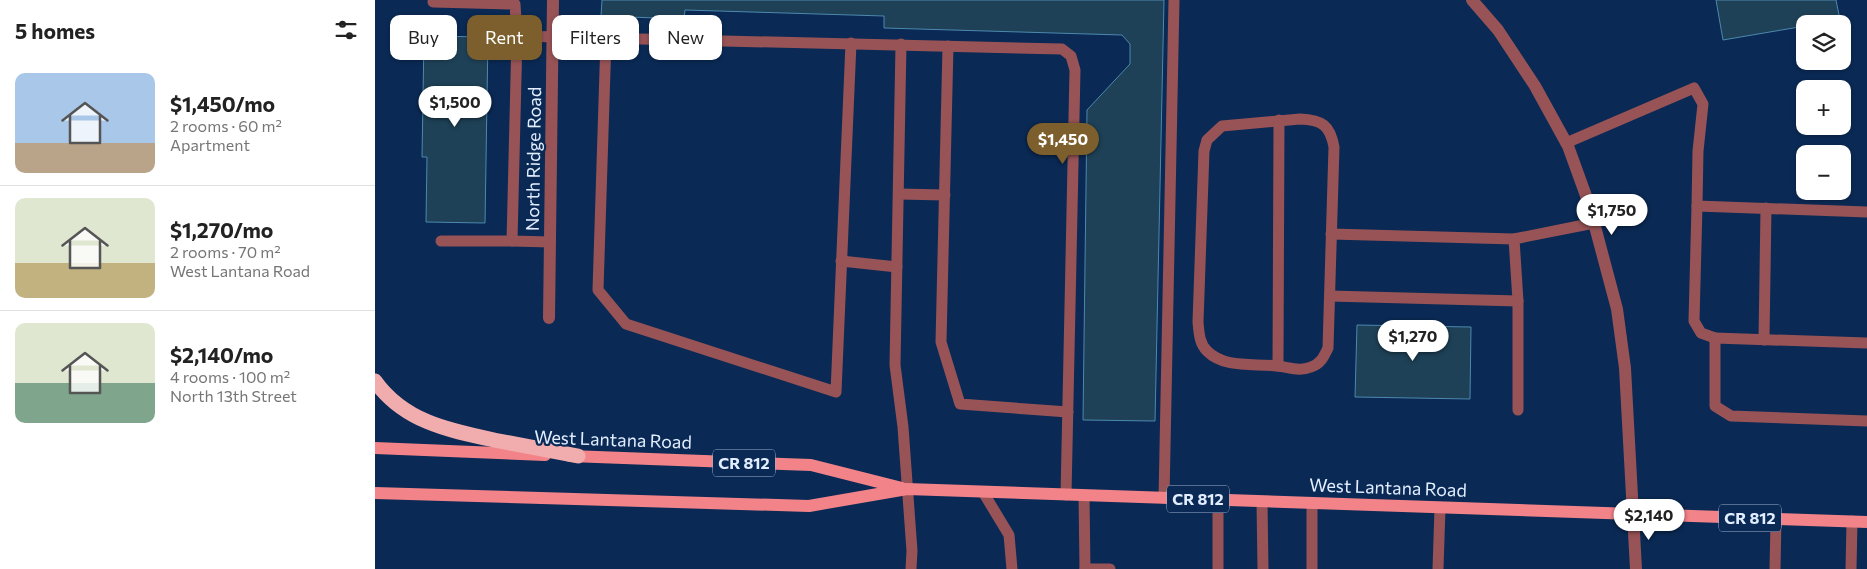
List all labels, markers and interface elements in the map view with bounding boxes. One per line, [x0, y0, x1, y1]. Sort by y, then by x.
chip: Buy [390, 15, 457, 60]
chip: Rent [467, 15, 542, 60]
chip: Filters [552, 15, 639, 60]
chip: New [649, 15, 722, 60]
map controls [1796, 15, 1851, 200]
button: layers [1796, 15, 1851, 70]
icon: filters [332, 16, 360, 44]
text: 5 homes [15, 18, 95, 43]
button: + [1796, 80, 1851, 135]
pin: $1,500 [414, 86, 496, 128]
street label: North Ridge Road [521, 87, 545, 231]
text: $1,450/mo [170, 91, 275, 116]
text: $1,500 [429, 92, 481, 111]
icon: home [55, 93, 115, 153]
text: 2 rooms · 60 m² [170, 116, 282, 135]
pin: $1,450 [1022, 122, 1104, 165]
text: $1,450 [1038, 129, 1088, 148]
text: Apartment [170, 135, 250, 154]
button: − [1796, 145, 1851, 200]
pin: $1,750 [1571, 194, 1653, 236]
text: $1,750 [1588, 200, 1636, 219]
text: $1,270/mo [170, 217, 273, 242]
icon: home [55, 218, 115, 278]
text: 2 rooms · 70 m² [170, 242, 281, 261]
text: West Lantana Road [170, 261, 310, 280]
pin: $1,270 [1372, 320, 1454, 362]
text: $1,270 [1389, 326, 1437, 345]
text: $2,140/mo [170, 342, 273, 367]
icon: home [55, 343, 115, 403]
text: 4 rooms · 100 m² [170, 367, 290, 386]
text: North 13th Street [170, 386, 297, 405]
street label: West Lantana Road [534, 425, 692, 453]
road number: CR 812 [713, 449, 775, 476]
street label: West Lantana Road [1309, 473, 1467, 501]
road number: CR 812 [1167, 486, 1229, 512]
pin: $2,140 [1608, 498, 1690, 541]
road number: CR 812 [1719, 504, 1781, 532]
text: $2,140 [1625, 505, 1673, 524]

